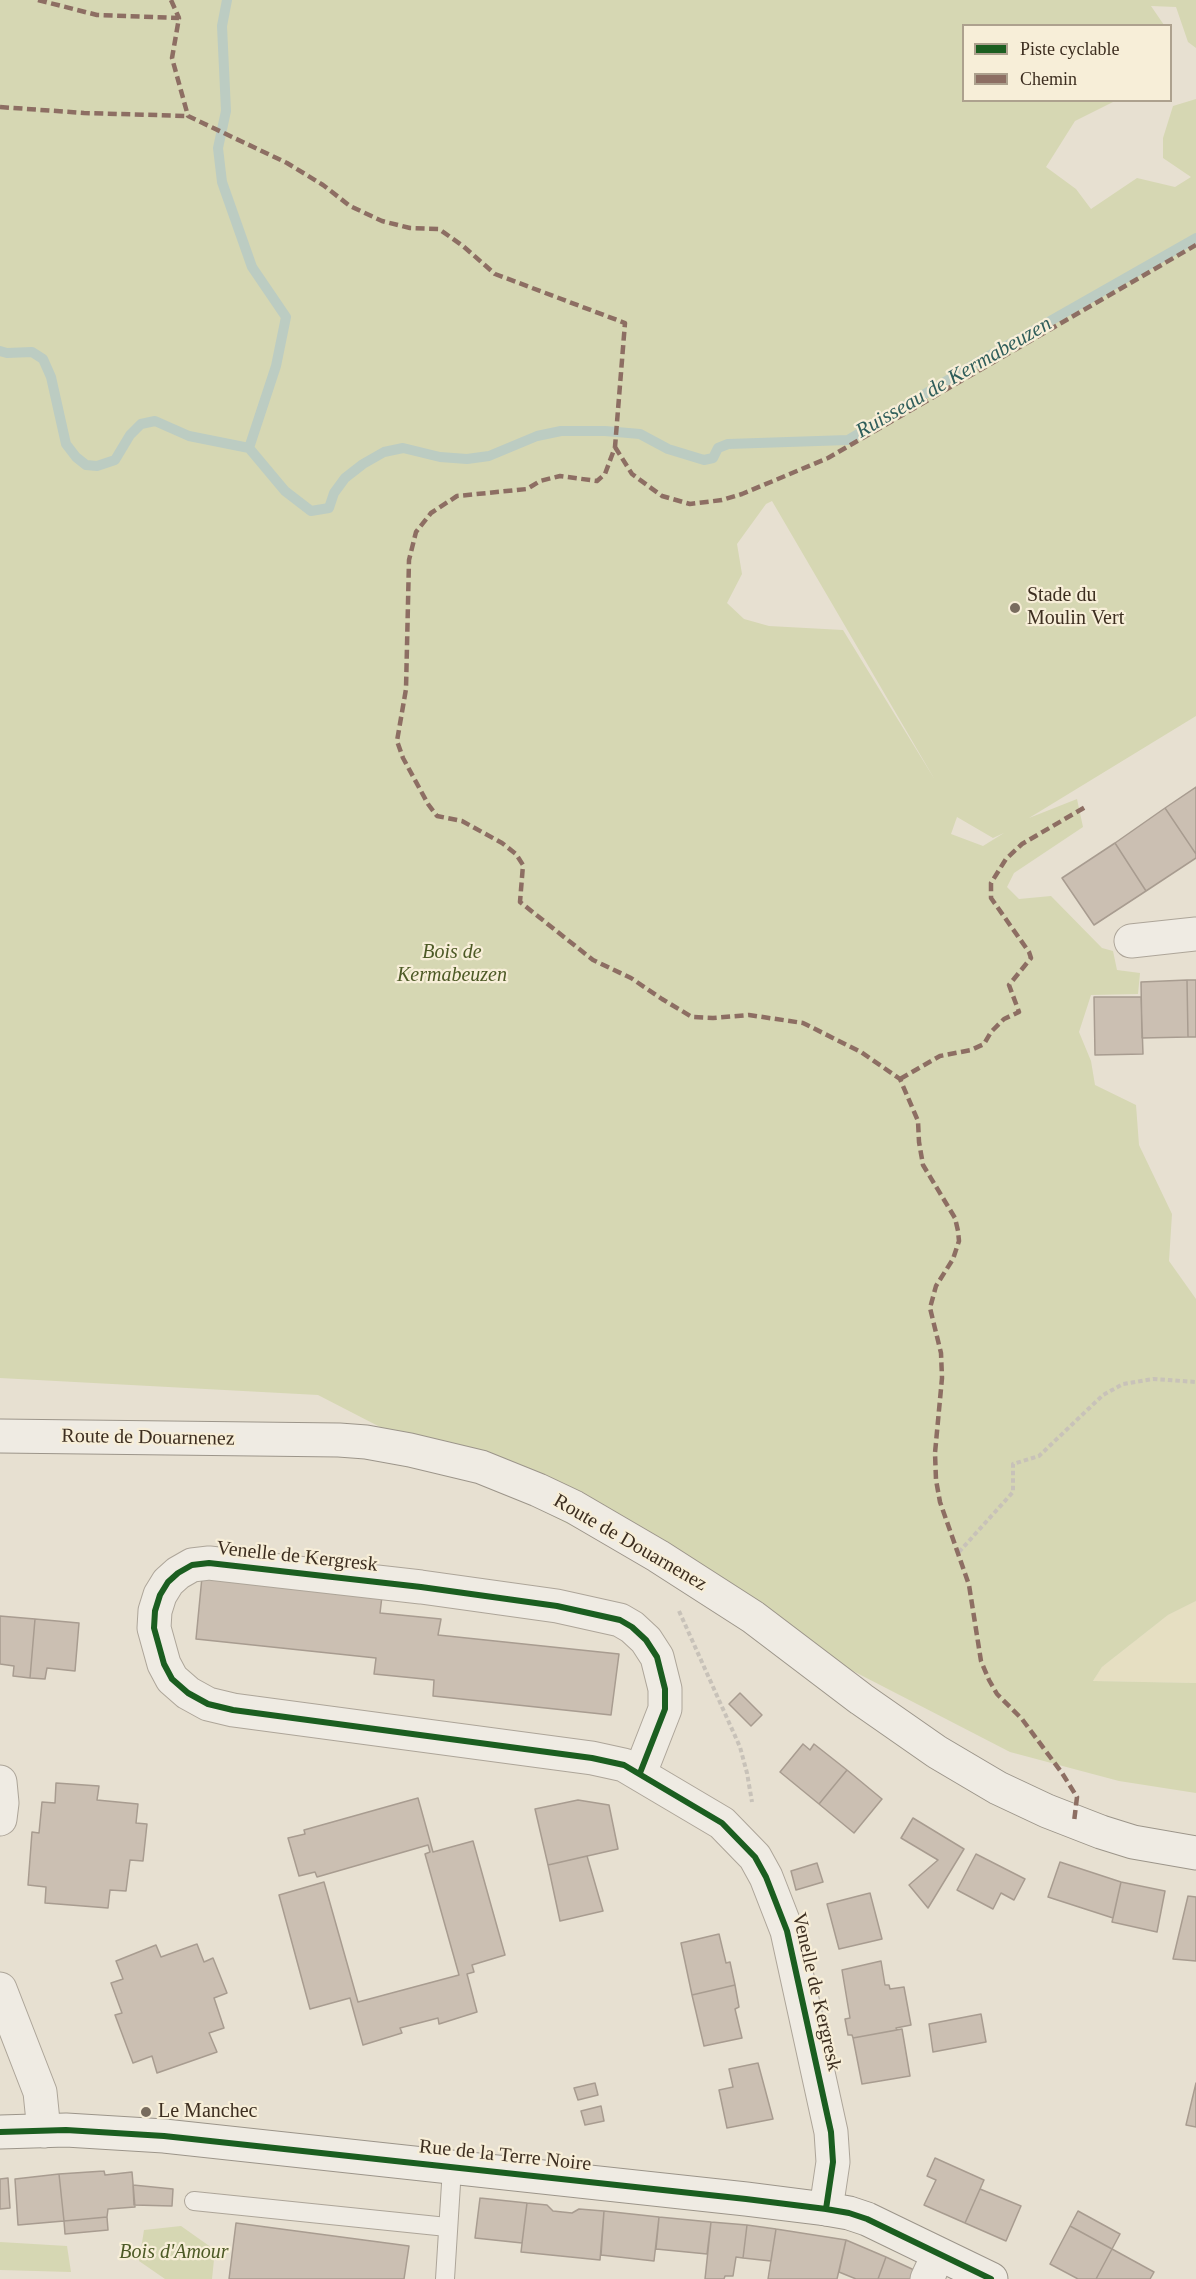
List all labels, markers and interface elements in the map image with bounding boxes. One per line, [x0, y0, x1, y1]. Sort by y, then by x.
legend [962, 24, 1172, 102]
text: Piste cyclable [1020, 39, 1119, 59]
text: Chemin [1020, 69, 1077, 89]
water label: Ruisseau de Kermabeuzen [852, 312, 1056, 444]
place label: Stade du Moulin Vert [1027, 584, 1124, 631]
marker: Stade du Moulin Vert [1008, 601, 1022, 615]
park label: Bois de Kermabeuzen [397, 941, 507, 988]
street label: Route de Douarnenez [61, 1424, 235, 1452]
street label: Route de Douarnenez [549, 1489, 711, 1597]
street label: Venelle de Kergresk [215, 1537, 379, 1577]
street label: Venelle de Kergresk [786, 1910, 846, 2074]
place label: Le Manchec [158, 2100, 257, 2124]
marker: Le Manchec [139, 2105, 153, 2119]
street label: Rue de la Terre Noire [418, 2135, 592, 2177]
park label: Bois d'Amour [119, 2241, 229, 2265]

